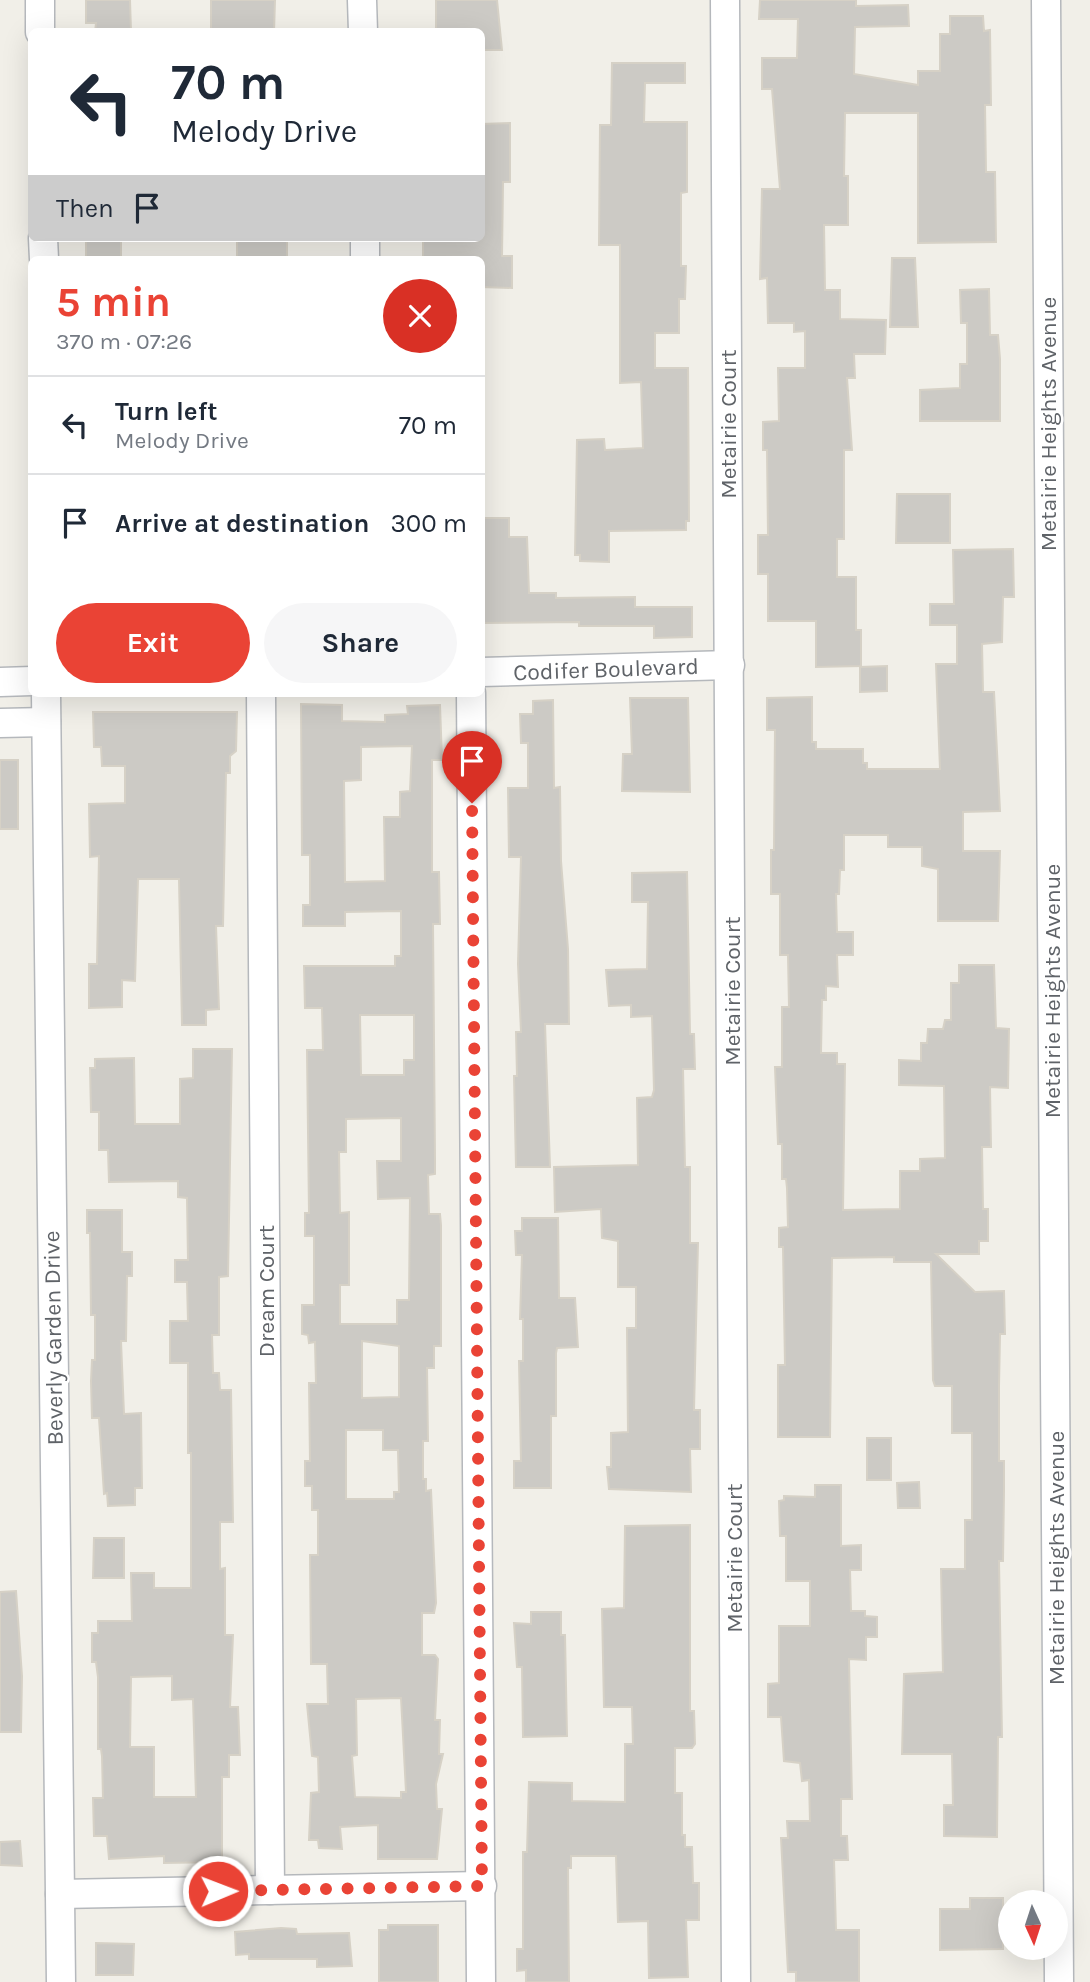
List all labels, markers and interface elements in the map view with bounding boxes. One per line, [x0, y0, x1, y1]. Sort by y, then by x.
text: 70 m [171, 54, 285, 111]
icon: left [56, 56, 147, 147]
text: Melody Drive [171, 113, 357, 150]
icon: arrive [128, 189, 166, 227]
text: Then [56, 193, 114, 224]
text: 5 min [56, 277, 171, 327]
button: close [383, 279, 457, 353]
street label: Metairie Heights Avenue [1035, 297, 1062, 551]
text: 370 m · 07:26 [56, 328, 192, 355]
street label: Metairie Court [715, 349, 742, 499]
text: Turn left [115, 396, 217, 427]
icon: left [56, 406, 94, 444]
text: 70 m [399, 410, 457, 441]
text: Melody Drive [115, 427, 249, 454]
icon: arrive [56, 504, 94, 542]
text: Arrive at destination [115, 508, 369, 539]
text: 300 m [390, 508, 467, 539]
button: Exit [56, 603, 250, 683]
button: Share [264, 603, 457, 683]
street label: Codifer Boulevard [513, 653, 699, 686]
pin [442, 731, 502, 803]
icon: arrive [453, 742, 491, 780]
street label: Metairie Heights Avenue [1039, 864, 1066, 1118]
street label: Metairie Court [719, 916, 746, 1066]
street label: Dream Court [253, 1224, 280, 1357]
street label: Beverly Garden Drive [38, 1230, 69, 1446]
street label: Metairie Heights Avenue [1043, 1431, 1070, 1685]
street label: Metairie Court [721, 1483, 748, 1633]
position arrow [181, 1854, 255, 1928]
north arrow [998, 1890, 1068, 1960]
map controls [998, 1890, 1068, 1960]

